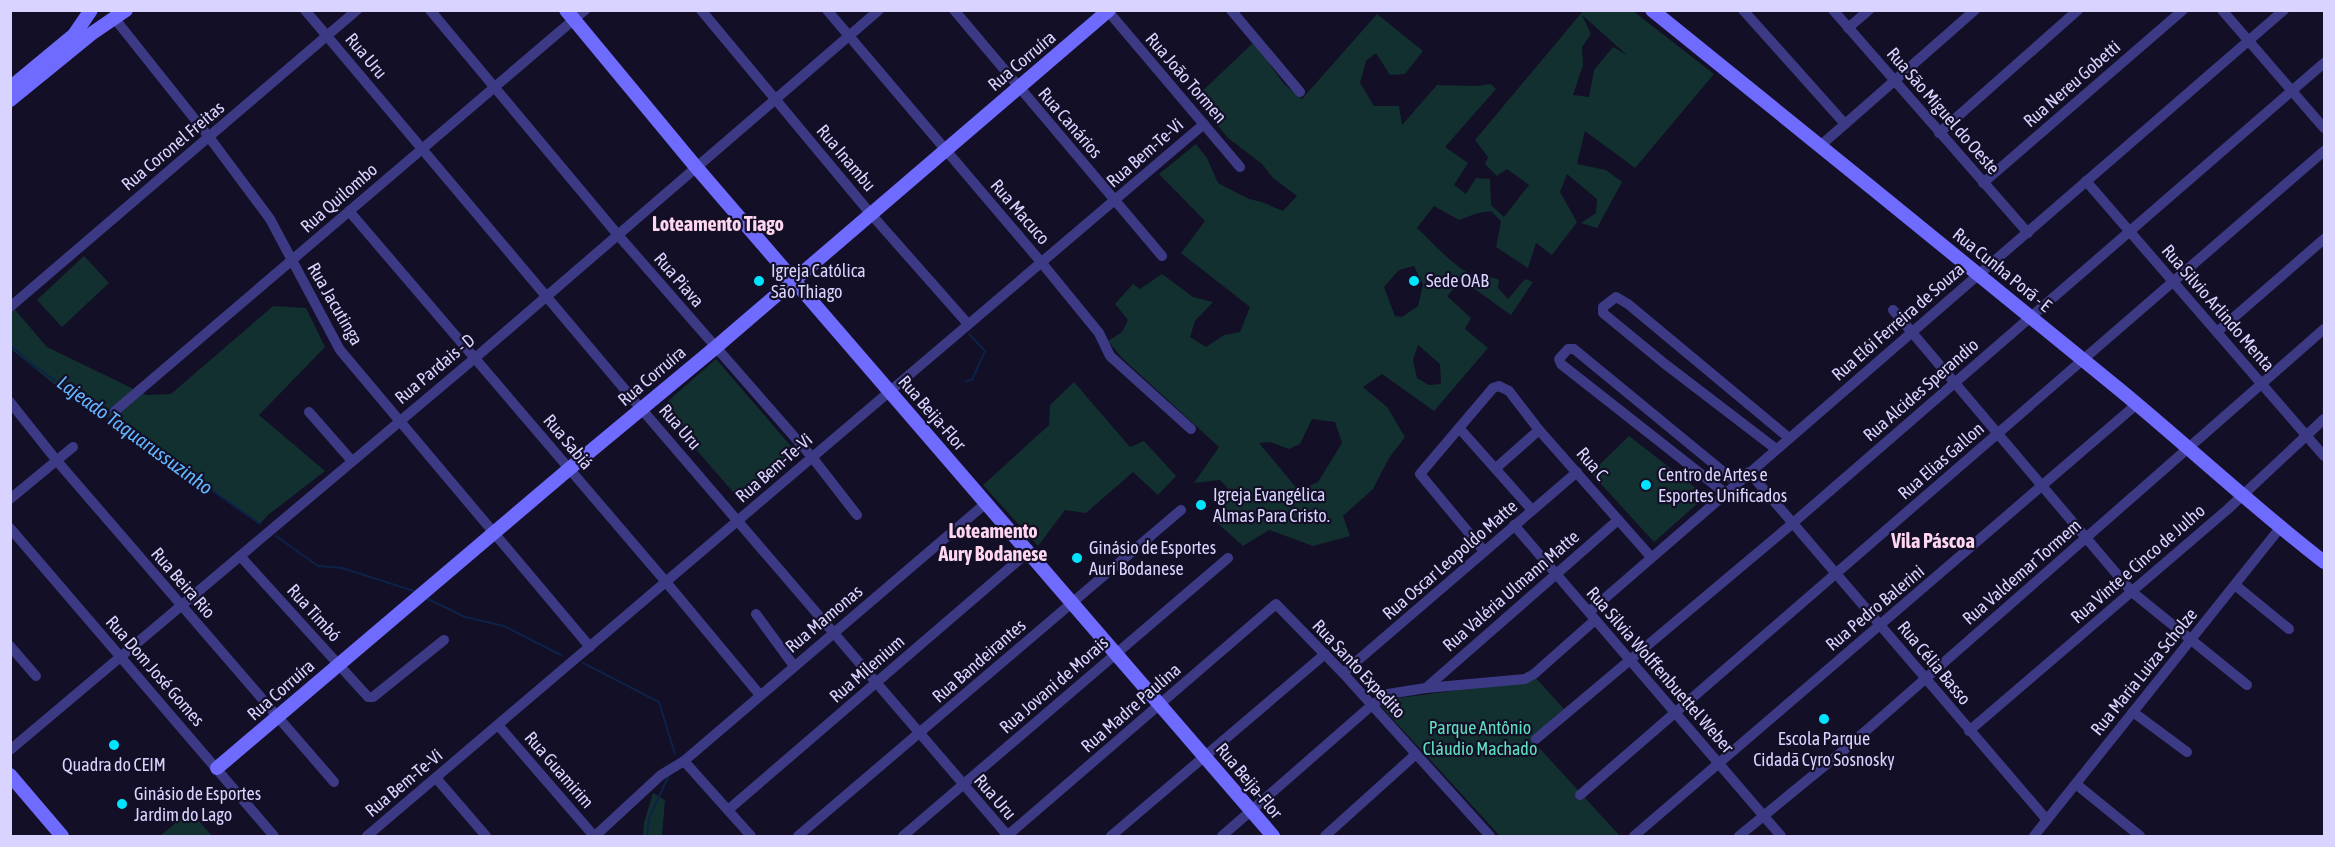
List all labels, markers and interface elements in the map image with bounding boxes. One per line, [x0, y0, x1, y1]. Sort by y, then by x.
street label: Rua Corruíra [984, 26, 1060, 95]
street label: Rua João Tormen [1142, 28, 1231, 127]
street label: Rua Uru [341, 29, 392, 83]
street label: Rua Nereu Gobetti [2019, 36, 2124, 131]
street label: Rua São Miguel do Oeste [1883, 43, 2004, 178]
street label: Rua Canários [1034, 83, 1107, 162]
street label: Rua Coronel Freitas [117, 97, 228, 195]
street label: Rua Bem-Te-Vi [1102, 114, 1187, 191]
street label: Rua Inambu [812, 120, 880, 195]
street label: Rua Quilombo [296, 159, 381, 237]
street label: Rua Macuco [986, 175, 1054, 249]
district label: Loteamento Tiago [652, 212, 784, 235]
street label: Rua Cunha Porã - E [1949, 223, 2056, 316]
street label: Rua Silvio Arlindo Menta [2158, 240, 2279, 375]
street label: Rua Piava [650, 248, 709, 311]
street label: Rua Elói Ferreira de Souza [1827, 258, 1968, 385]
street label: Rua Jacutinga [303, 259, 367, 349]
place label: Igreja Católica São Thiago [771, 260, 866, 302]
place label: Sede OAB [1426, 270, 1489, 291]
marker: Igreja Católica São Thiago [752, 274, 766, 288]
marker: Sede OAB [1407, 274, 1421, 288]
street label: Rua Pardais - D [391, 329, 479, 408]
street label: Rua Alcides Sperandio [1859, 334, 1983, 445]
street label: Rua Corruíra [614, 341, 690, 410]
water label: Lajeado Taquarussuzinho [53, 370, 217, 499]
street label: Rua Beija-Flor [894, 371, 971, 455]
street label: Rua Uru [655, 400, 706, 454]
street label: Rua Sabiá [539, 410, 597, 474]
street label: Rua Elias Gallon [1893, 418, 1988, 504]
street label: Rua Bem-Te-Vi [731, 429, 816, 506]
street label: Rua C [1572, 443, 1612, 484]
place label: Centro de Artes e Esportes Unificados [1658, 464, 1787, 506]
marker: Centro de Artes e Esportes Unificados [1639, 478, 1653, 492]
place label: Igreja Evangélica Almas Para Cristo. [1213, 484, 1330, 526]
street label: Rua Oscar Leopoldo Matte [1378, 495, 1521, 624]
marker: Igreja Evangélica Almas Para Cristo. [1194, 498, 1208, 512]
street label: Rua Vinte e Cinco de Julho [2066, 500, 2209, 628]
street label: Rua Valdemar Tormem [1958, 514, 2085, 629]
district label: Loteamento Aury Bodanese [938, 519, 1047, 565]
street label: Rua Valéria Ulmann Matte [1438, 526, 1583, 656]
district label: Vila Páscoa [1890, 529, 1975, 552]
place label: Ginásio de Esportes Auri Bodanese [1089, 537, 1216, 579]
street label: Rua Beira Rio [147, 543, 220, 622]
marker: Ginásio de Esportes Auri Bodanese [1070, 551, 1084, 565]
street label: Rua Pedro Balerini [1821, 560, 1928, 655]
street label: Rua Timbó [283, 580, 346, 646]
street label: Rua Mamonas [781, 580, 866, 657]
street label: Rua Silvia Wolffenbuettel Weber [1582, 582, 1739, 758]
street label: Rua Maria Luiza Scholze [2086, 604, 2201, 739]
street label: Rua Dom José Gomes [102, 611, 209, 730]
street label: Rua Bandeirantes [928, 614, 1030, 707]
street label: Rua Santo Expedito [1308, 615, 1410, 722]
street label: Rua Célia Basso [1893, 617, 1975, 709]
street label: Rua Milenium [825, 631, 908, 707]
street label: Rua Jovani de Morais [995, 632, 1112, 737]
street label: Rua Corruíra [243, 655, 318, 724]
street label: Rua Madre Paulina [1077, 659, 1185, 757]
marker: Escola Parque Cidadã Cyro Sosnosky [1817, 712, 1831, 726]
park label: Parque Antônio Cláudio Machado [1423, 717, 1537, 759]
street label: Rua Guamirim [520, 727, 598, 812]
place label: Escola Parque Cidadã Cyro Sosnosky [1753, 728, 1895, 770]
marker: Quadra do CEIM [107, 738, 121, 752]
street label: Rua Beija-Flor [1212, 739, 1287, 823]
street label: Rua Bem-Te-Vi [361, 744, 447, 821]
place label: Quadra do CEIM [62, 754, 166, 775]
street label: Rua Uru [970, 770, 1021, 824]
place label: Ginásio de Esportes Jardim do Lago [134, 783, 261, 825]
marker: Ginásio de Esportes Jardim do Lago [115, 797, 129, 811]

